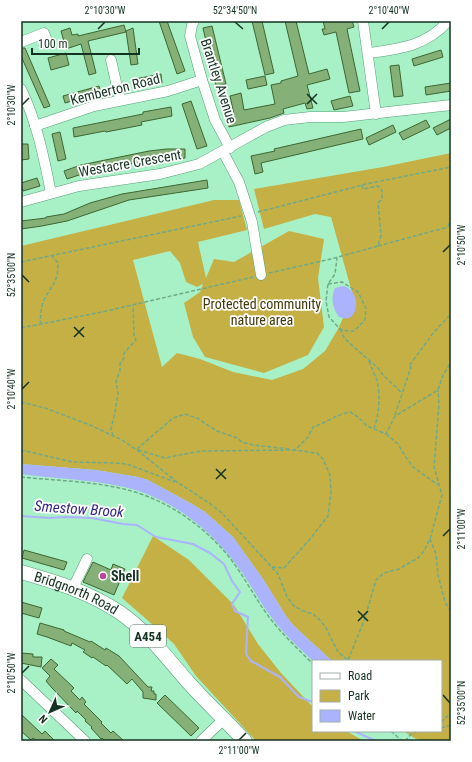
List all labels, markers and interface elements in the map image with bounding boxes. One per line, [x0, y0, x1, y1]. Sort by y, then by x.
text: 2°10'30"W [85, 5, 126, 16]
text: 52°34'50"N [213, 5, 257, 16]
text: 2°10'40"W [369, 5, 410, 16]
scale bar [32, 30, 139, 56]
text: 100 m [38, 37, 68, 51]
street label: Brantley Avenue [198, 37, 240, 126]
street label: Kemberton Road [69, 70, 161, 108]
text: 2°10'30"W [6, 84, 17, 126]
street label: Westacre Crescent [78, 146, 182, 180]
text: 2°10'50"W [456, 224, 467, 266]
text: 52°35'00"N [6, 253, 17, 297]
park label: Protected community nature area [203, 296, 321, 328]
text: 2°10'40"W [6, 368, 17, 410]
water label: Smestow Brook [34, 497, 125, 521]
text: 2°11'00"W [456, 508, 467, 550]
street label: Bridgnorth Road [32, 568, 121, 617]
place label: Shell [111, 568, 139, 584]
marker: Shell [98, 571, 108, 581]
road number: A454 [130, 625, 166, 647]
text: 2°10'50"W [6, 652, 17, 694]
legend [312, 660, 442, 732]
text: Road [348, 669, 372, 683]
text: 52°35'00"N [456, 681, 467, 725]
text: Park [348, 689, 370, 703]
north arrow [30, 692, 70, 732]
text: Water [348, 709, 376, 723]
text: N [36, 712, 50, 726]
text: 2°11'00"W [219, 745, 260, 756]

